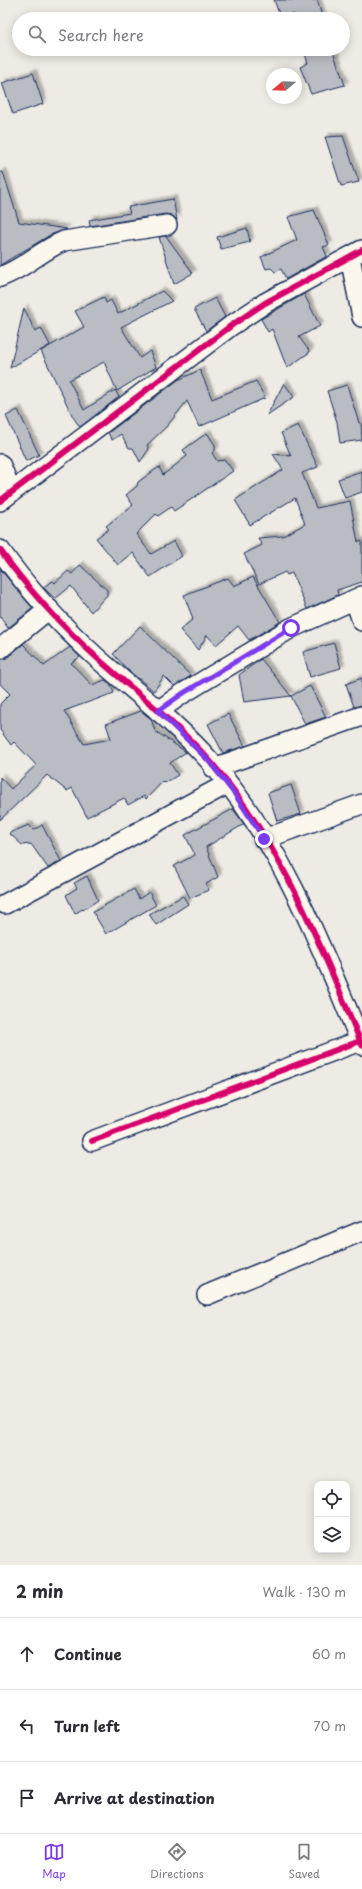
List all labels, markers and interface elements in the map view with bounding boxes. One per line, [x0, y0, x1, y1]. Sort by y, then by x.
search box [12, 12, 350, 56]
icon: search [26, 23, 48, 45]
text: Search here [58, 23, 144, 46]
north arrow [266, 68, 302, 104]
route start [282, 619, 300, 637]
route end [255, 830, 273, 848]
map controls [314, 1481, 350, 1553]
button: locate [314, 1481, 350, 1517]
button: layers [314, 1517, 350, 1553]
text: 2 min [16, 1578, 63, 1604]
text: Walk · 130 m [263, 1582, 346, 1601]
text: Continue [54, 1642, 122, 1665]
icon: ahead [16, 1643, 38, 1665]
text: 60 m [312, 1644, 346, 1663]
text: Turn left [54, 1714, 120, 1737]
icon: left [16, 1715, 38, 1737]
text: 70 m [313, 1716, 346, 1735]
text: Arrive at destination [54, 1786, 215, 1809]
icon: arrive [16, 1787, 38, 1809]
tab: Map [42, 1841, 66, 1882]
tab: Directions [150, 1841, 204, 1882]
tab: Saved [288, 1841, 320, 1882]

